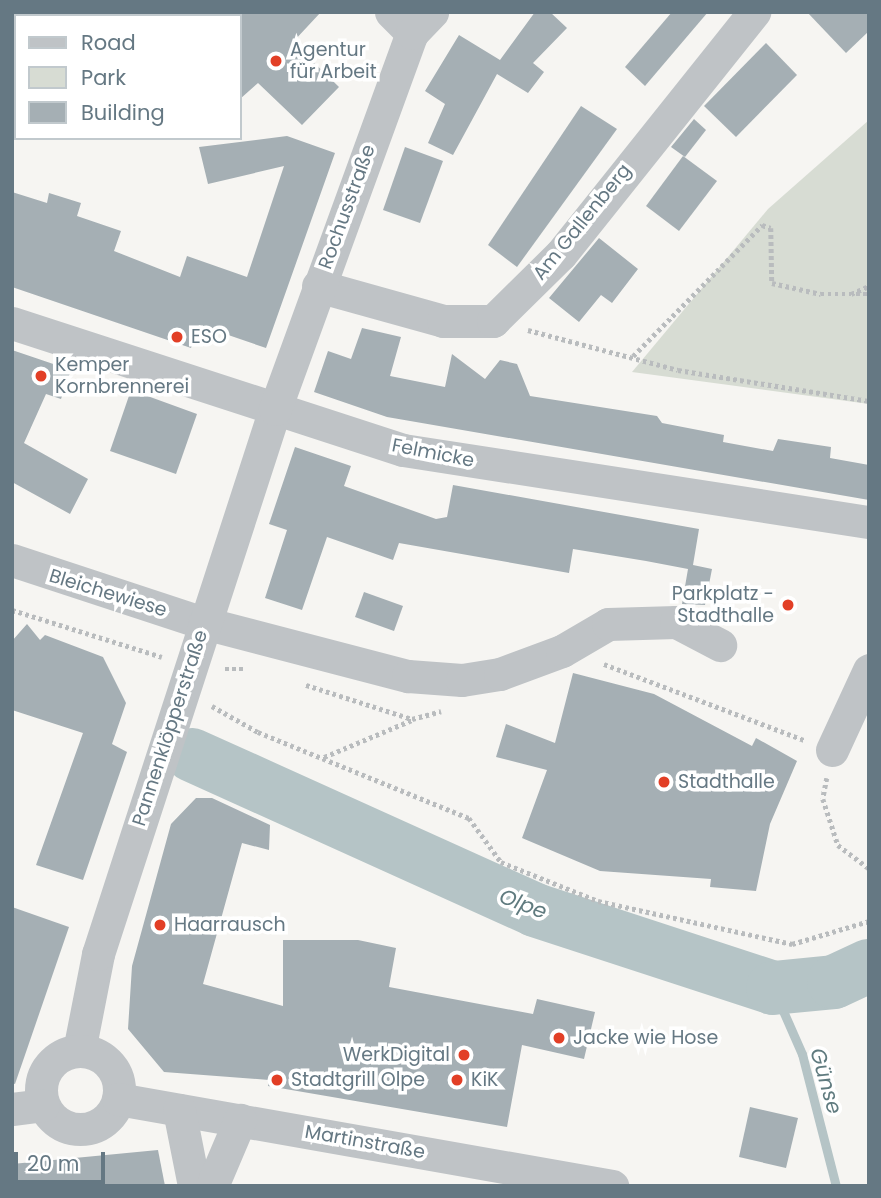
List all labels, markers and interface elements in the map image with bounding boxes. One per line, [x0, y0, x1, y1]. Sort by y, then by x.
legend [14, 14, 242, 140]
text: Road [81, 28, 136, 57]
place label: Agentur für Arbeit [290, 39, 377, 83]
marker: Agentur für Arbeit [268, 53, 284, 69]
text: Park [81, 63, 126, 92]
text: Building [81, 98, 165, 127]
street label: Rochusstraße [314, 142, 380, 272]
street label: Am Gallenberg [528, 159, 636, 285]
place label: ESO [191, 326, 227, 348]
marker: ESO [169, 329, 185, 345]
place label: Kemper Kornbrennerei [55, 354, 189, 398]
marker: Kemper Kornbrennerei [33, 368, 49, 384]
street label: Felmicke [390, 434, 476, 472]
street label: Bleichewiese [46, 564, 170, 622]
place label: Parkplatz - Stadthalle [672, 583, 774, 627]
marker: Parkplatz - Stadthalle [780, 597, 796, 613]
street label: Pannenklöpperstraße [128, 627, 212, 829]
place label: Stadthalle [678, 771, 775, 793]
marker: Stadthalle [656, 774, 672, 790]
water label: Olpe [496, 883, 550, 925]
place label: Haarrausch [174, 914, 286, 936]
marker: Haarrausch [152, 917, 168, 933]
place label: Jacke wie Hose [573, 1027, 718, 1049]
marker: Jacke wie Hose [551, 1030, 567, 1046]
place label: WerkDigital [343, 1044, 450, 1066]
water label: Günse [805, 1045, 847, 1117]
marker: WerkDigital [456, 1047, 472, 1063]
place label: Stadtgrill Olpe [291, 1069, 425, 1091]
place label: KiK [471, 1069, 498, 1091]
marker: Stadtgrill Olpe [269, 1072, 285, 1088]
marker: KiK [449, 1072, 465, 1088]
street label: Martinstraße [303, 1120, 427, 1164]
scale bar [18, 1138, 108, 1182]
text: 20 m [27, 1149, 80, 1178]

